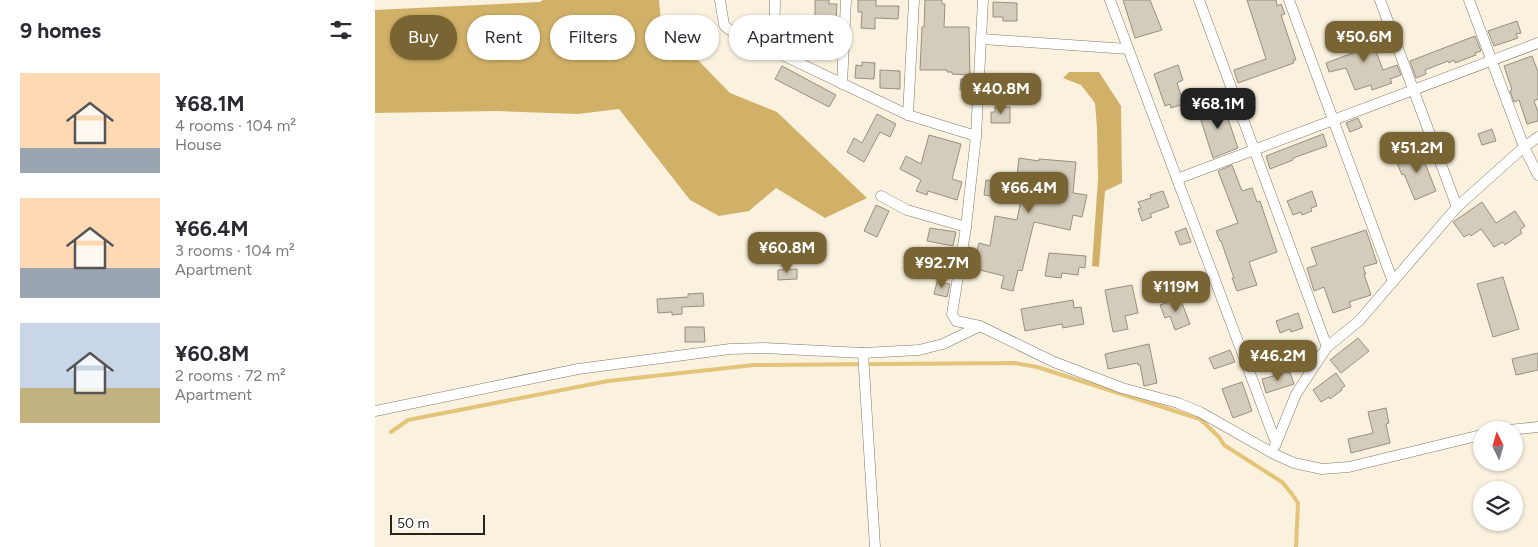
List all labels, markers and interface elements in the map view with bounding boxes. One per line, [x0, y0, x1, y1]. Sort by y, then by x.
chip: Buy [390, 15, 457, 60]
chip: Rent [467, 15, 540, 60]
chip: Filters [550, 15, 635, 60]
chip: New [645, 15, 719, 60]
chip: Apartment [729, 15, 852, 60]
icon: filters [327, 16, 355, 44]
text: 9 homes [20, 18, 101, 43]
pin: ¥50.6M [1323, 20, 1405, 63]
text: ¥50.6M [1336, 27, 1392, 46]
pin: ¥40.8M [960, 72, 1042, 115]
text: ¥40.8M [972, 79, 1030, 98]
pin: ¥68.1M [1177, 88, 1259, 130]
text: ¥68.1M [175, 91, 245, 116]
icon: home [60, 93, 120, 153]
text: ¥68.1M [1191, 94, 1245, 113]
text: 4 rooms · 104 m² [175, 116, 296, 135]
pin: ¥51.2M [1376, 132, 1458, 174]
text: House [175, 135, 221, 154]
text: ¥51.2M [1391, 138, 1443, 157]
pin: ¥66.4M [988, 172, 1070, 214]
text: ¥66.4M [1001, 178, 1057, 197]
text: ¥66.4M [175, 216, 248, 241]
icon: home [60, 218, 120, 278]
pin: ¥60.8M [746, 232, 828, 274]
text: ¥60.8M [759, 238, 815, 257]
text: 3 rooms · 104 m² [175, 241, 295, 260]
pin: ¥92.7M [901, 246, 983, 289]
text: ¥92.7M [915, 253, 969, 272]
text: Apartment [175, 260, 252, 279]
pin: ¥119M [1141, 270, 1211, 313]
text: ¥119M [1153, 277, 1199, 296]
pin: ¥46.2M [1237, 340, 1319, 382]
text: ¥60.8M [175, 341, 249, 366]
icon: home [60, 343, 120, 403]
text: ¥46.2M [1250, 346, 1306, 365]
text: 2 rooms · 72 m² [175, 366, 286, 385]
text: Apartment [175, 385, 252, 404]
north arrow [1473, 421, 1523, 471]
map controls [1473, 421, 1523, 531]
button: layers [1473, 481, 1523, 531]
scale bar [390, 512, 485, 535]
text: 50 m [397, 515, 429, 532]

